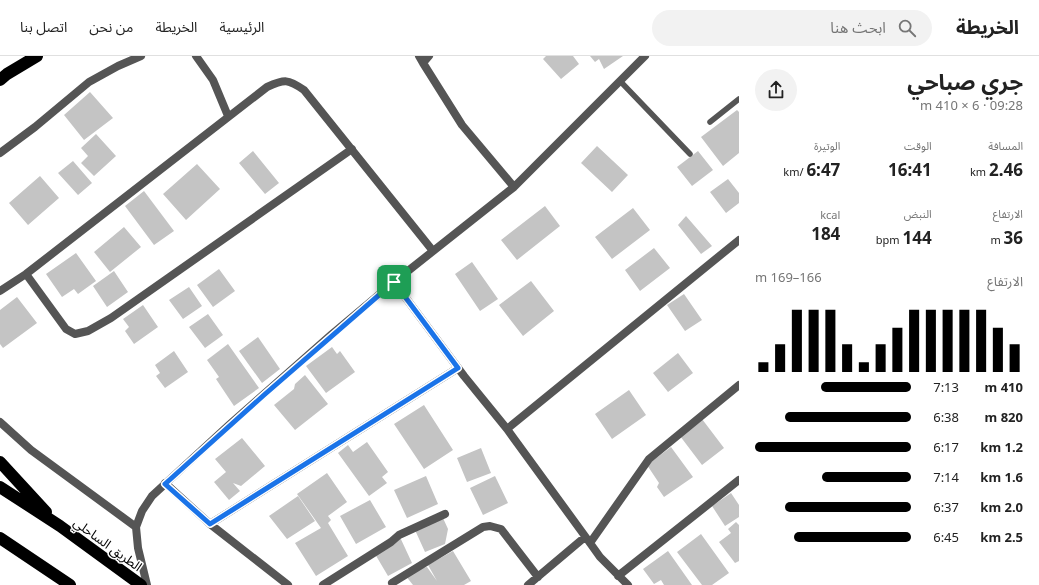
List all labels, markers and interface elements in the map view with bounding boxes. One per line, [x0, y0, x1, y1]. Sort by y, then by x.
search box [652, 10, 932, 46]
text: الخريطة [956, 14, 1019, 40]
text: اتصل بنا [20, 17, 67, 36]
text: من نحن [89, 17, 133, 36]
text: الخريطة [155, 17, 197, 36]
text: الرئيسية [219, 17, 264, 36]
text: ابحث هنا [830, 17, 886, 37]
icon: search [896, 17, 918, 39]
text: جري صباحي [907, 66, 1023, 96]
button: share [755, 69, 797, 111]
text: 09:28 · 6 × 410 m [920, 96, 1023, 114]
text: الوتيرة [814, 138, 840, 153]
text: الوقت [904, 138, 932, 153]
text: المسافة [988, 138, 1023, 153]
text: 6:47 [806, 158, 840, 181]
text: 16:41 [888, 158, 932, 181]
text: 2.46 [989, 158, 1023, 181]
text: /km [783, 164, 806, 179]
text: km [970, 164, 989, 179]
text: النبض [904, 206, 932, 221]
text: الارتفاع [993, 206, 1023, 221]
text: kcal [820, 207, 840, 222]
text: 184 [811, 222, 840, 245]
text: 144 [902, 226, 932, 249]
text: 36 [1004, 226, 1023, 249]
text: bpm [876, 232, 902, 247]
text: m [990, 232, 1004, 247]
pin [377, 265, 411, 299]
text: 166–169 m [755, 268, 822, 286]
icon: arrive [383, 271, 405, 293]
text: الارتفاع [987, 272, 1023, 290]
text: 7:13 [933, 378, 959, 396]
text: 410 m [985, 378, 1023, 396]
text: 6:38 [933, 408, 959, 426]
text: 820 m [985, 408, 1023, 426]
text: 6:17 [933, 438, 959, 456]
text: 1.2 km [980, 438, 1023, 456]
text: 7:14 [933, 468, 959, 486]
text: 1.6 km [980, 468, 1023, 486]
text: 6:37 [933, 498, 959, 516]
text: 2.0 km [980, 498, 1023, 516]
street label: الطريق الساحلي [69, 513, 146, 577]
text: 6:45 [933, 528, 959, 546]
text: 2.5 km [980, 528, 1023, 546]

